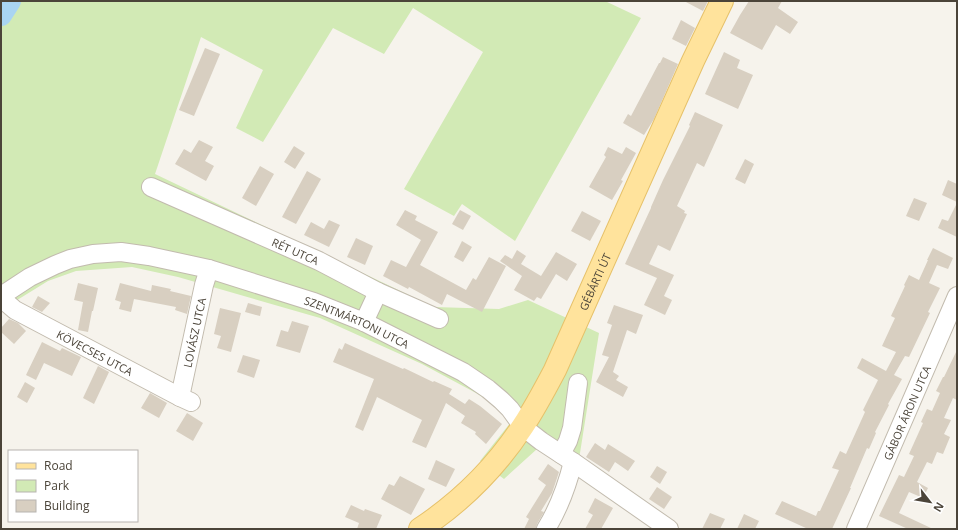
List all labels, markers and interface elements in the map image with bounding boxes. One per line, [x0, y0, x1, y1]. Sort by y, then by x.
street label: RÉT UTCA [270, 234, 321, 268]
street label: GÉBÁRTI ÚT [575, 251, 614, 312]
street label: SZENTMÁRTONI UTCA [303, 292, 412, 351]
street label: LOVÁSZ UTCA [179, 296, 209, 369]
street label: KÖVECSES UTCA [54, 326, 136, 378]
street label: GÁBOR ÁRON UTCA [879, 363, 934, 462]
legend [8, 450, 138, 522]
text: Road [44, 457, 73, 474]
text: Park [44, 477, 70, 494]
north arrow [910, 482, 950, 522]
text: Building [44, 497, 90, 514]
text: N [930, 500, 948, 515]

